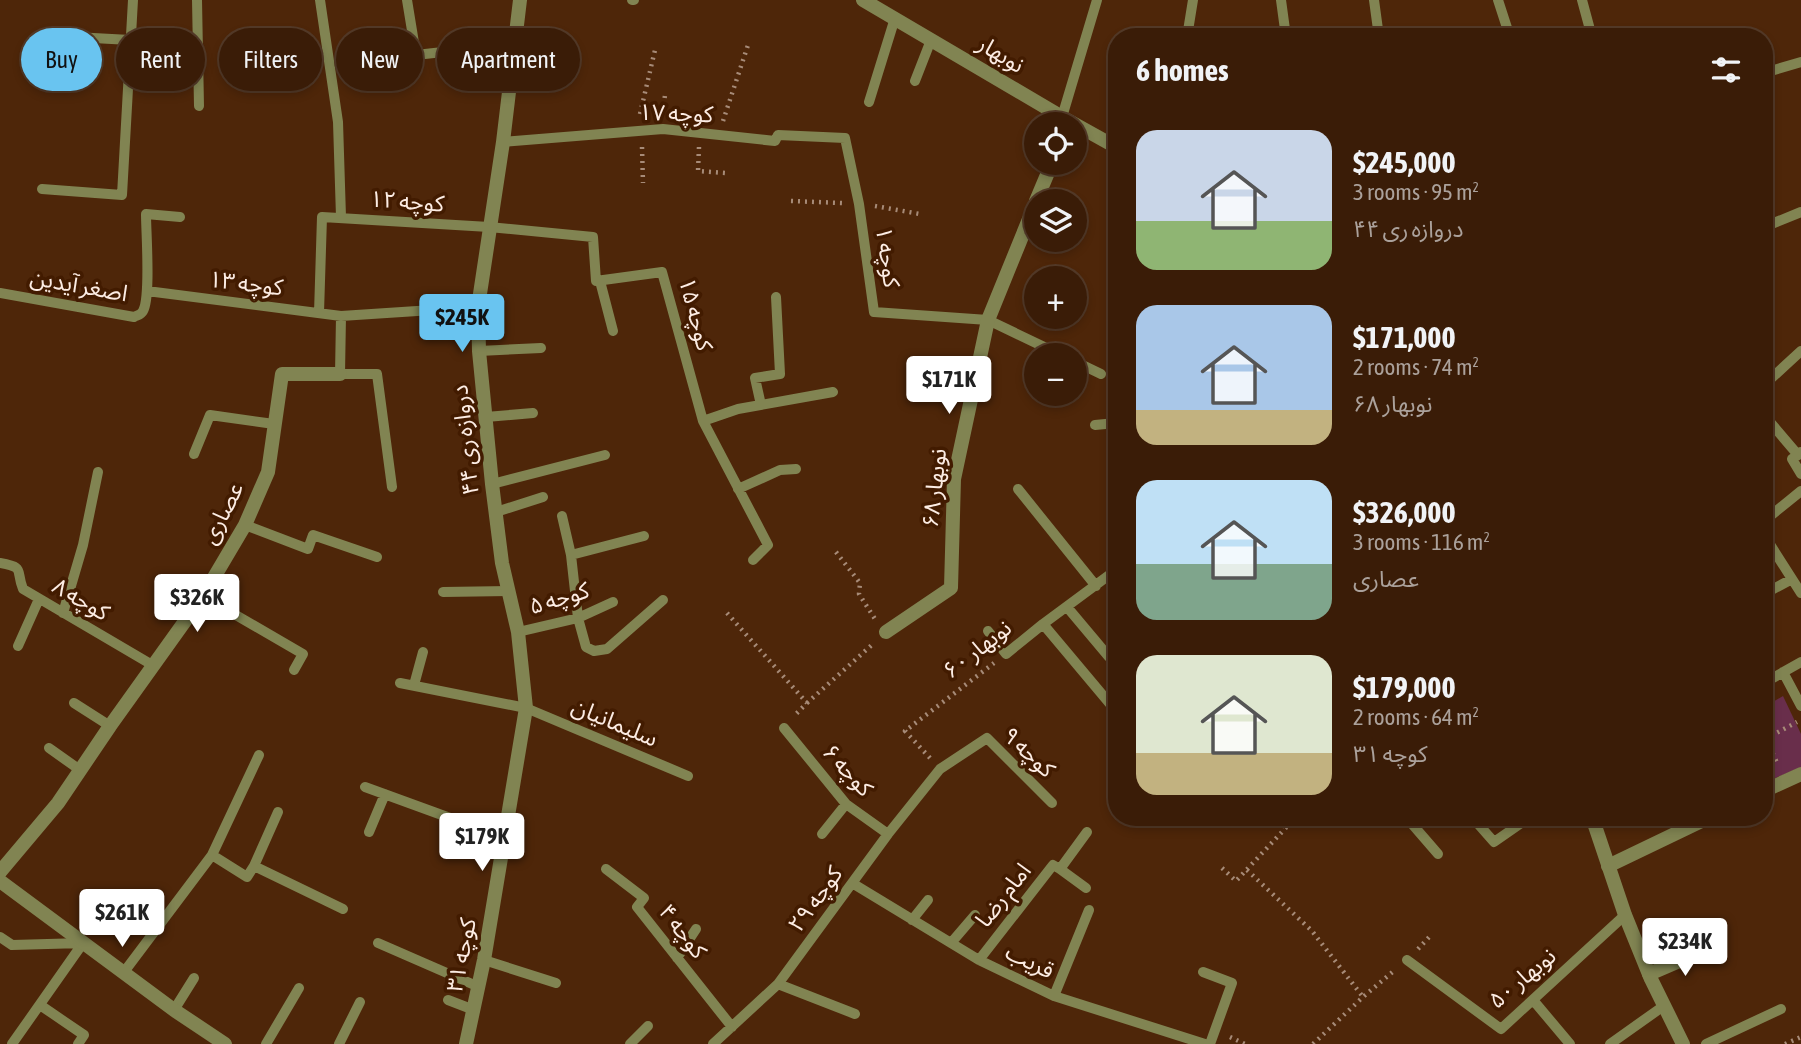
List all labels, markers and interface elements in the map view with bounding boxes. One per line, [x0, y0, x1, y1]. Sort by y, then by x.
chip: Buy [21, 28, 102, 91]
chip: Rent [116, 28, 205, 91]
chip: Filters [219, 28, 322, 91]
chip: New [336, 28, 423, 91]
chip: Apartment [437, 28, 580, 91]
street label: نوبهار [971, 29, 1029, 79]
icon: filters [1707, 51, 1745, 89]
text: 6 homes [1136, 53, 1229, 87]
street label: کوچه ۱۷ [638, 99, 714, 129]
map controls [1024, 112, 1087, 406]
button: locate [1024, 112, 1087, 175]
text: $245,000 [1353, 145, 1456, 179]
icon: home [1192, 158, 1276, 242]
text: 3 rooms · 95 m² [1353, 179, 1479, 205]
street label: کوچه ۱۲ [369, 185, 446, 219]
button: layers [1024, 189, 1087, 252]
text: دروازه ری ۴۴ [1353, 216, 1464, 242]
street label: کوچه ۱ [869, 225, 905, 290]
street label: اصغر آیدین [28, 264, 130, 307]
street label: کوچه ۱۳ [207, 266, 285, 303]
button: + [1024, 266, 1087, 329]
street label: کوچه ۱۵ [672, 275, 718, 354]
pin: $245K [413, 294, 511, 354]
text: $245K [435, 304, 489, 330]
text: $171,000 [1353, 320, 1456, 354]
icon: home [1192, 333, 1276, 417]
button: − [1024, 343, 1087, 406]
text: 2 rooms · 74 m² [1353, 354, 1479, 380]
pin: $171K [900, 356, 998, 416]
text: $171K [922, 366, 976, 392]
street label: دروازه ری ۴۴ [446, 384, 485, 496]
text: نوبهار ۶۸ [1353, 391, 1433, 417]
street label: نوبهار ۶۸ [917, 447, 952, 529]
street label: عصاری [195, 478, 249, 549]
text: $326,000 [1353, 495, 1456, 529]
icon: home [1192, 508, 1276, 592]
text: 3 rooms · 116 m² [1353, 529, 1490, 555]
text: عصاری [1353, 566, 1419, 592]
street label: کوچه ۸ [47, 572, 115, 628]
pin: $326K [148, 574, 246, 634]
street label: کوچه ۵ [526, 576, 593, 621]
text: $326K [170, 584, 224, 610]
street label: نوبهار ۶۰ [938, 614, 1017, 685]
text: $179,000 [1353, 670, 1456, 704]
icon: home [1192, 683, 1276, 767]
street label: سلیمانیان [568, 692, 662, 752]
text: 2 rooms · 64 m² [1353, 704, 1479, 730]
street label: کوچه ۹ [996, 722, 1061, 784]
street label: کوچه ۶ [816, 739, 879, 803]
text: کوچه ۳۱ [1353, 741, 1428, 767]
pin: $179K [433, 814, 531, 873]
text: $179K [455, 823, 509, 849]
street label: امام رضا [970, 858, 1040, 935]
street label: کوچه ۲۹ [783, 861, 849, 938]
pin: $261K [73, 890, 171, 949]
text: $261K [95, 899, 149, 925]
street label: کوچه ۴ [652, 899, 712, 965]
street label: کوچه ۳۱ [441, 915, 483, 994]
pin: $234K [1636, 918, 1734, 978]
text: $234K [1658, 928, 1712, 954]
street label: قریب [1001, 938, 1058, 985]
street label: نوبهار ۵۰ [1483, 942, 1561, 1014]

